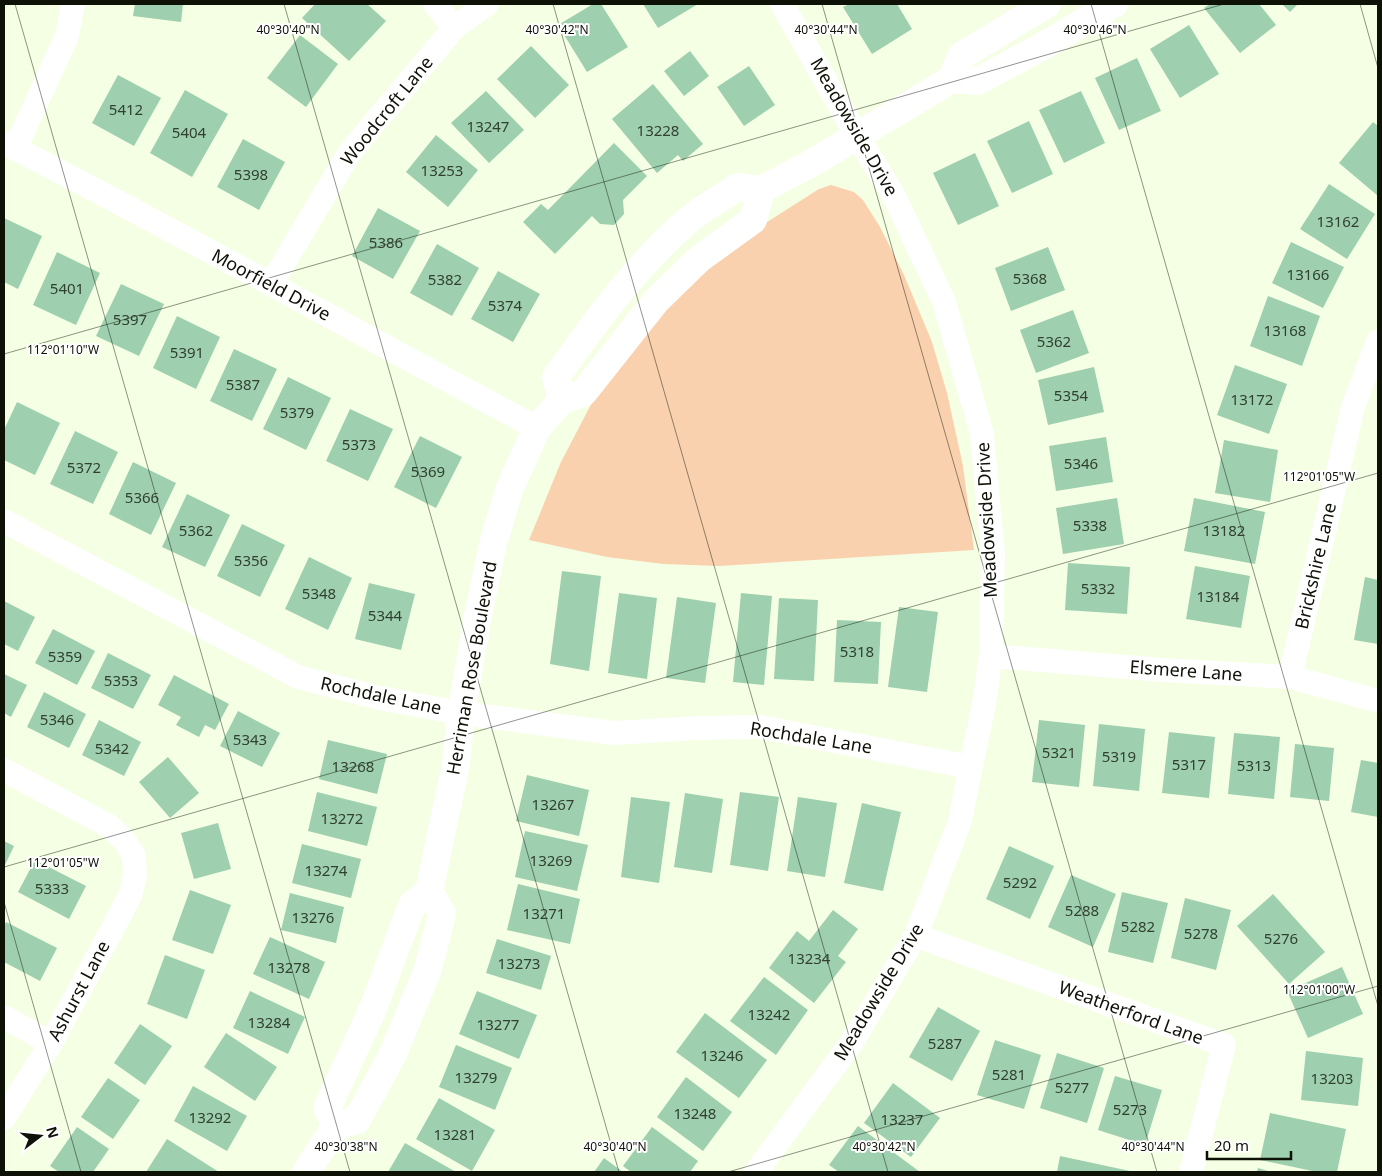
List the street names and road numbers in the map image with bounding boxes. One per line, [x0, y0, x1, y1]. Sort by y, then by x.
street label: Woodcroft Lane [335, 51, 438, 170]
street label: Meadowside Drive [805, 53, 904, 200]
street label: Moorfield Drive [208, 243, 335, 326]
street label: Meadowside Drive [970, 442, 1002, 599]
street label: Brickshire Lane [1289, 500, 1341, 631]
street label: Herriman Rose Boulevard [440, 559, 502, 777]
street label: Elsmere Lane [1129, 654, 1243, 686]
street label: Rochdale Lane [318, 670, 444, 720]
street label: Rochdale Lane [748, 716, 874, 759]
street label: Meadowside Drive [828, 918, 929, 1065]
street label: Ashurst Lane [42, 936, 115, 1045]
street label: Weatherford Lane [1056, 975, 1207, 1049]

